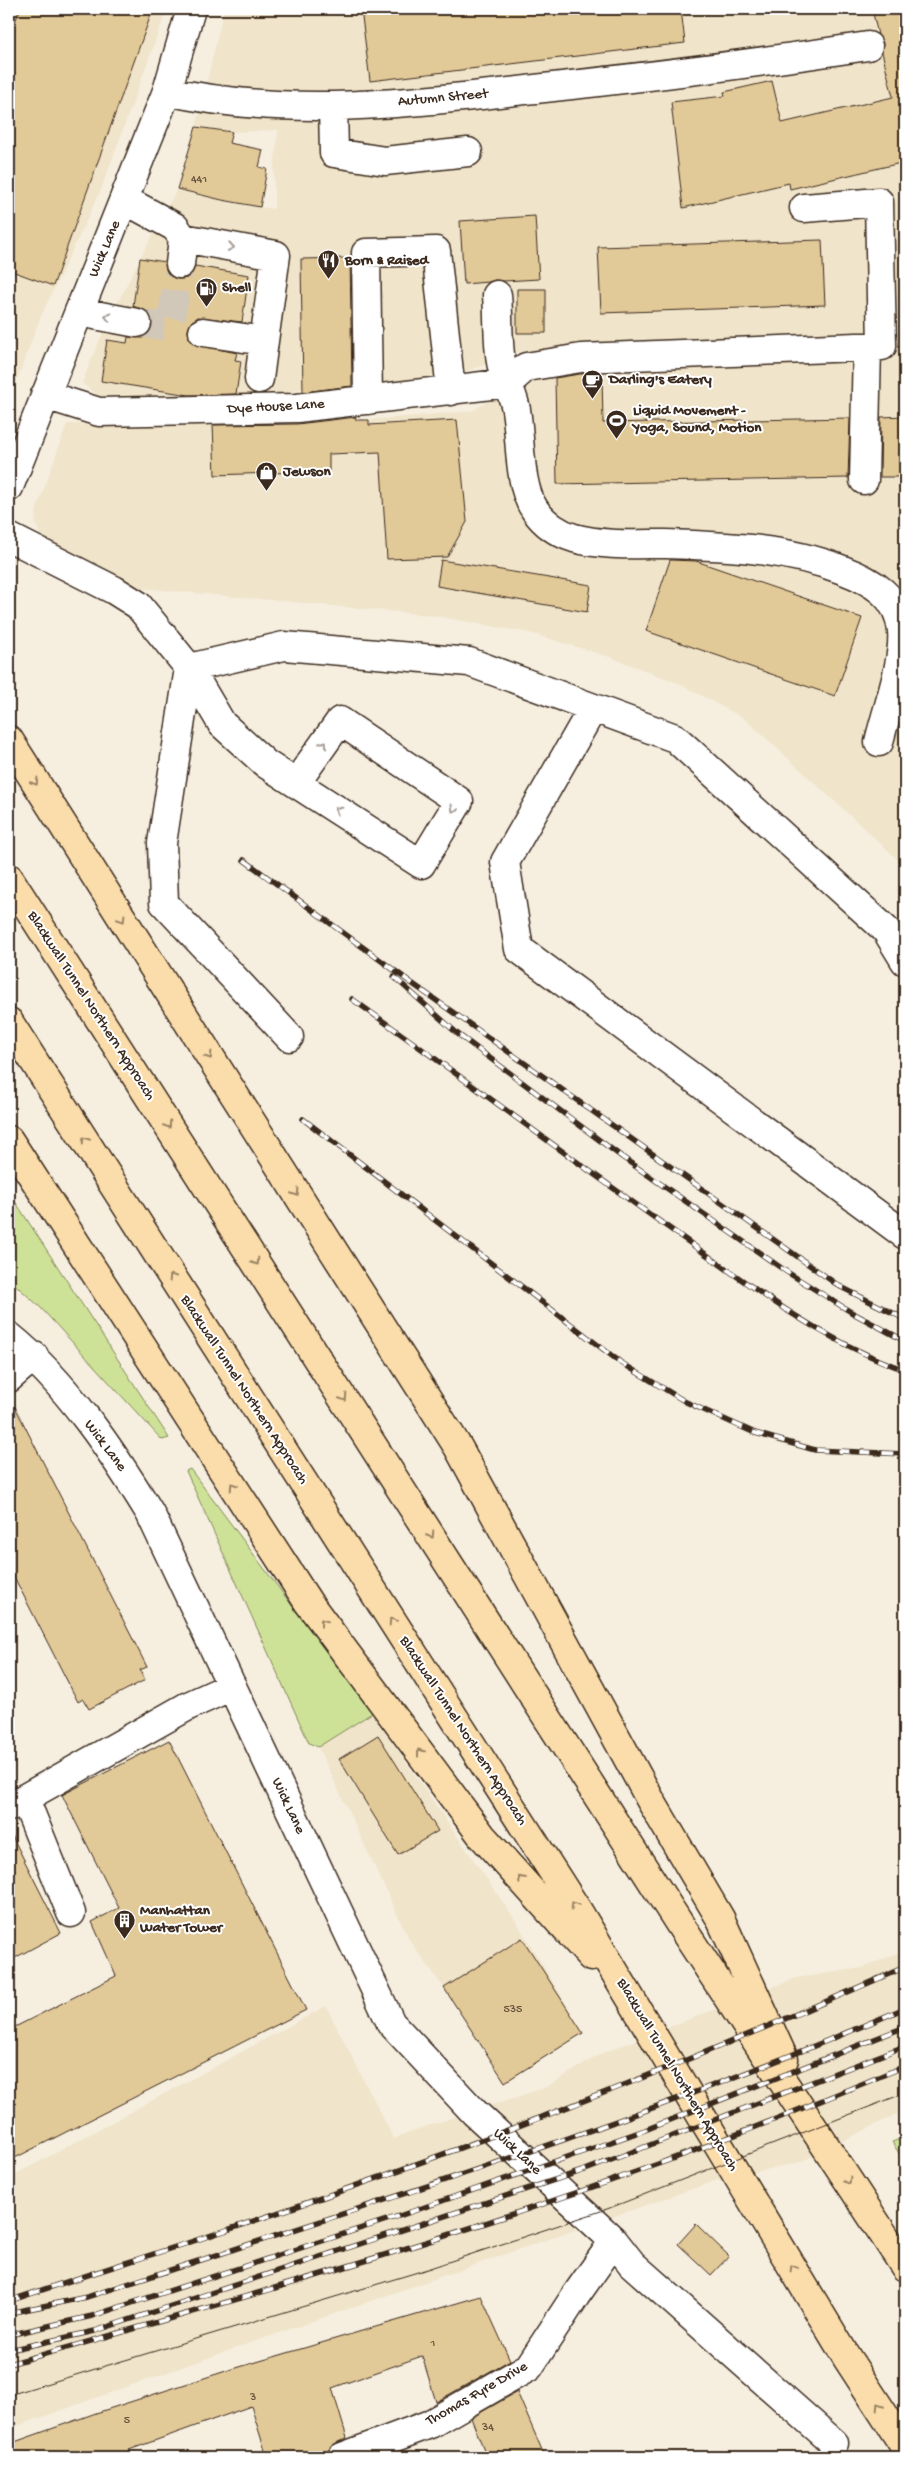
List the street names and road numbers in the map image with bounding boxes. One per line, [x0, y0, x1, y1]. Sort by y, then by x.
street label: Autumn Street [397, 85, 491, 111]
street label: Wick Lane [85, 218, 125, 280]
street label: Dye House Lane [226, 395, 325, 419]
street label: Blackwall Tunnel Northern Approach [22, 907, 159, 1104]
street label: Blackwall Tunnel Northern Approach [175, 1291, 312, 1488]
street label: Wick Lane [80, 1417, 130, 1476]
street label: Blackwall Tunnel Northern Approach [394, 1632, 531, 1829]
street label: Wick Lane [267, 1775, 309, 1837]
street label: Blackwall Tunnel Northern Approach [612, 1974, 742, 2175]
street label: Wick Lane [489, 2125, 545, 2179]
street label: Thomas Fyre Drive [422, 2358, 531, 2431]

